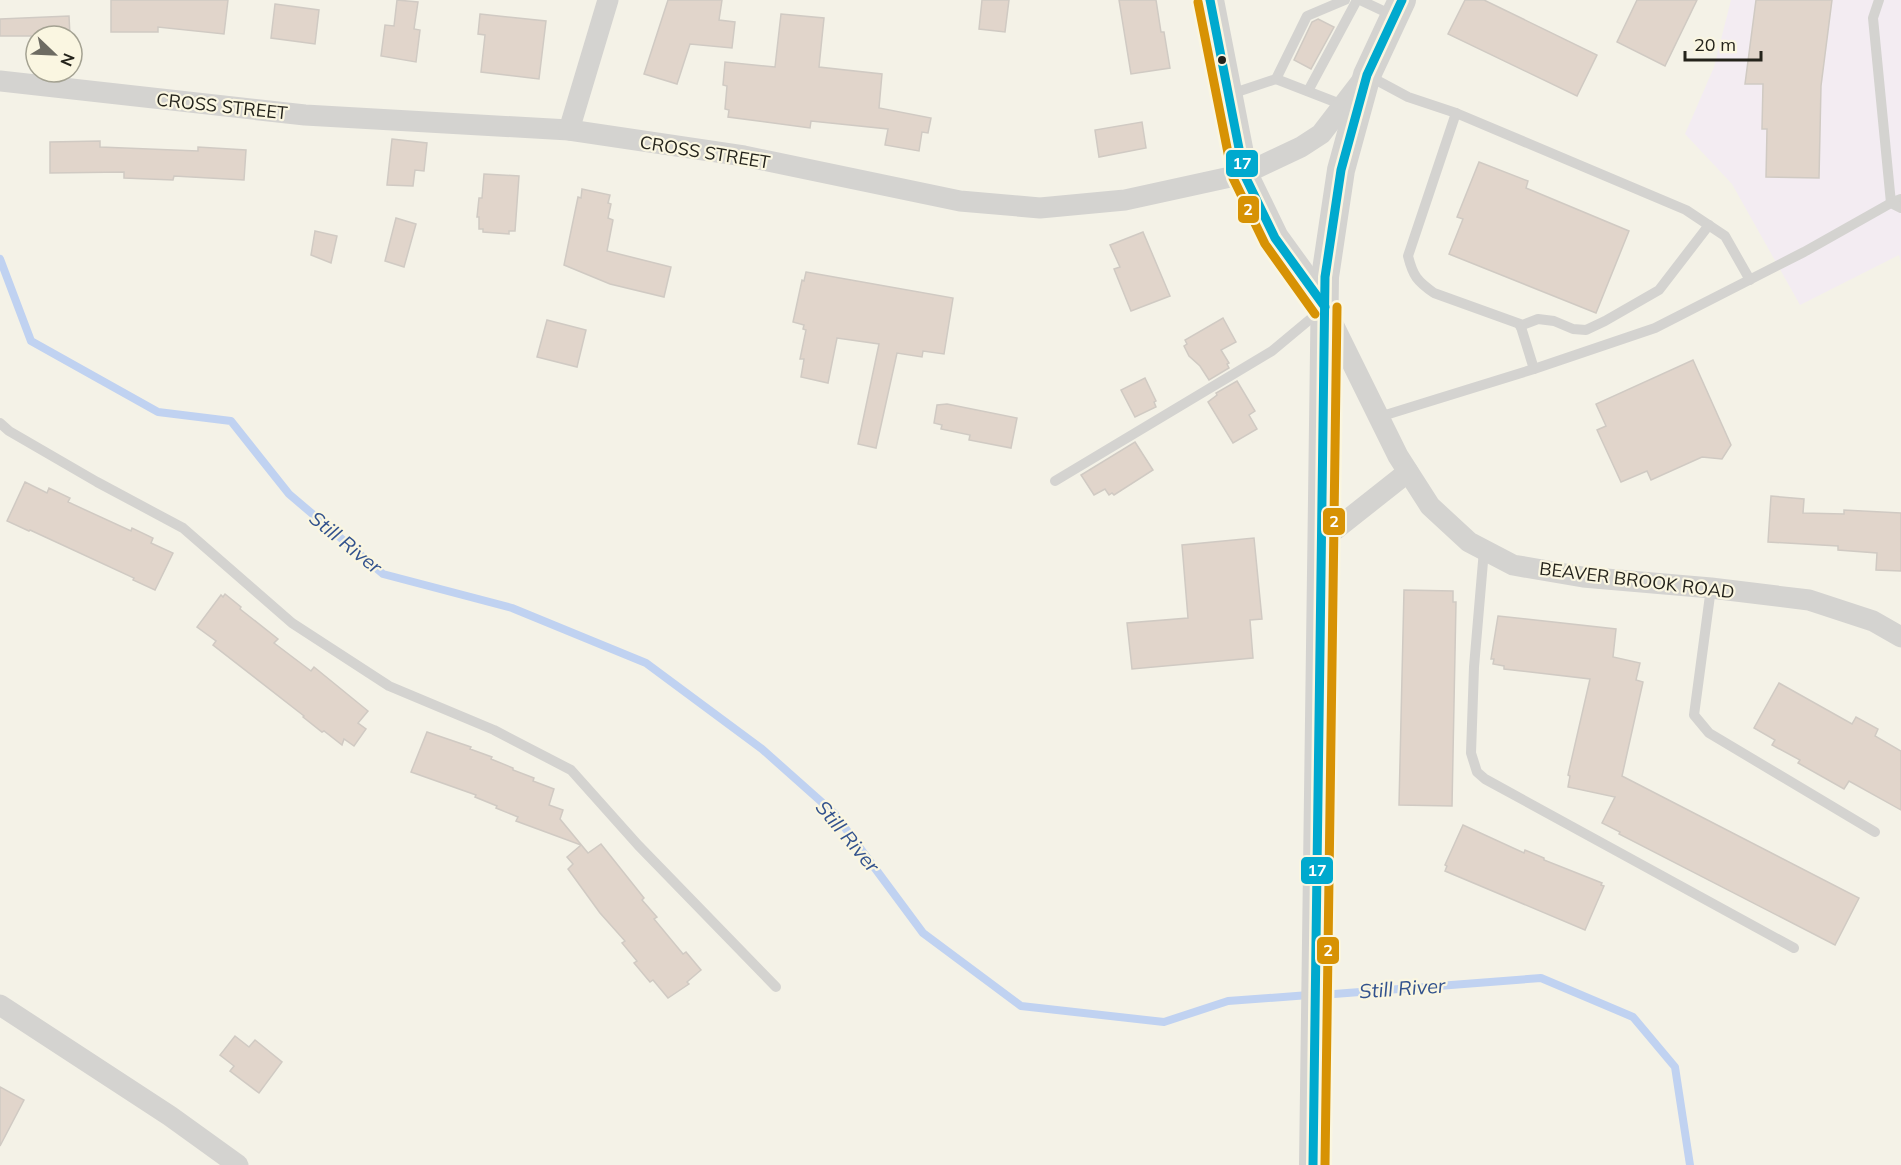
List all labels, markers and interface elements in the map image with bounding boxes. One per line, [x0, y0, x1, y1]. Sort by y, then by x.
north arrow [24, 24, 84, 84]
scale bar [1685, 24, 1762, 62]
text: 20 m [1694, 33, 1736, 56]
text: N [56, 50, 79, 69]
unlabelled marker [1216, 54, 1228, 66]
street label: CROSS STREET [155, 88, 289, 124]
street label: CROSS STREET [638, 130, 772, 174]
line badge: 17 [1225, 149, 1259, 178]
text: 17 [1232, 153, 1252, 173]
line badge: 2 [1237, 195, 1260, 224]
text: 2 [1243, 199, 1253, 219]
water label: Still River [305, 505, 388, 579]
line badge: 2 [1322, 507, 1346, 536]
text: 2 [1329, 511, 1339, 531]
street label: BEAVER BROOK ROAD [1538, 557, 1736, 603]
water label: Still River [811, 795, 886, 878]
line badge: 17 [1300, 856, 1334, 885]
text: 17 [1307, 860, 1327, 880]
line badge: 2 [1316, 936, 1340, 965]
text: 2 [1323, 940, 1333, 960]
water label: Still River [1358, 972, 1447, 1003]

